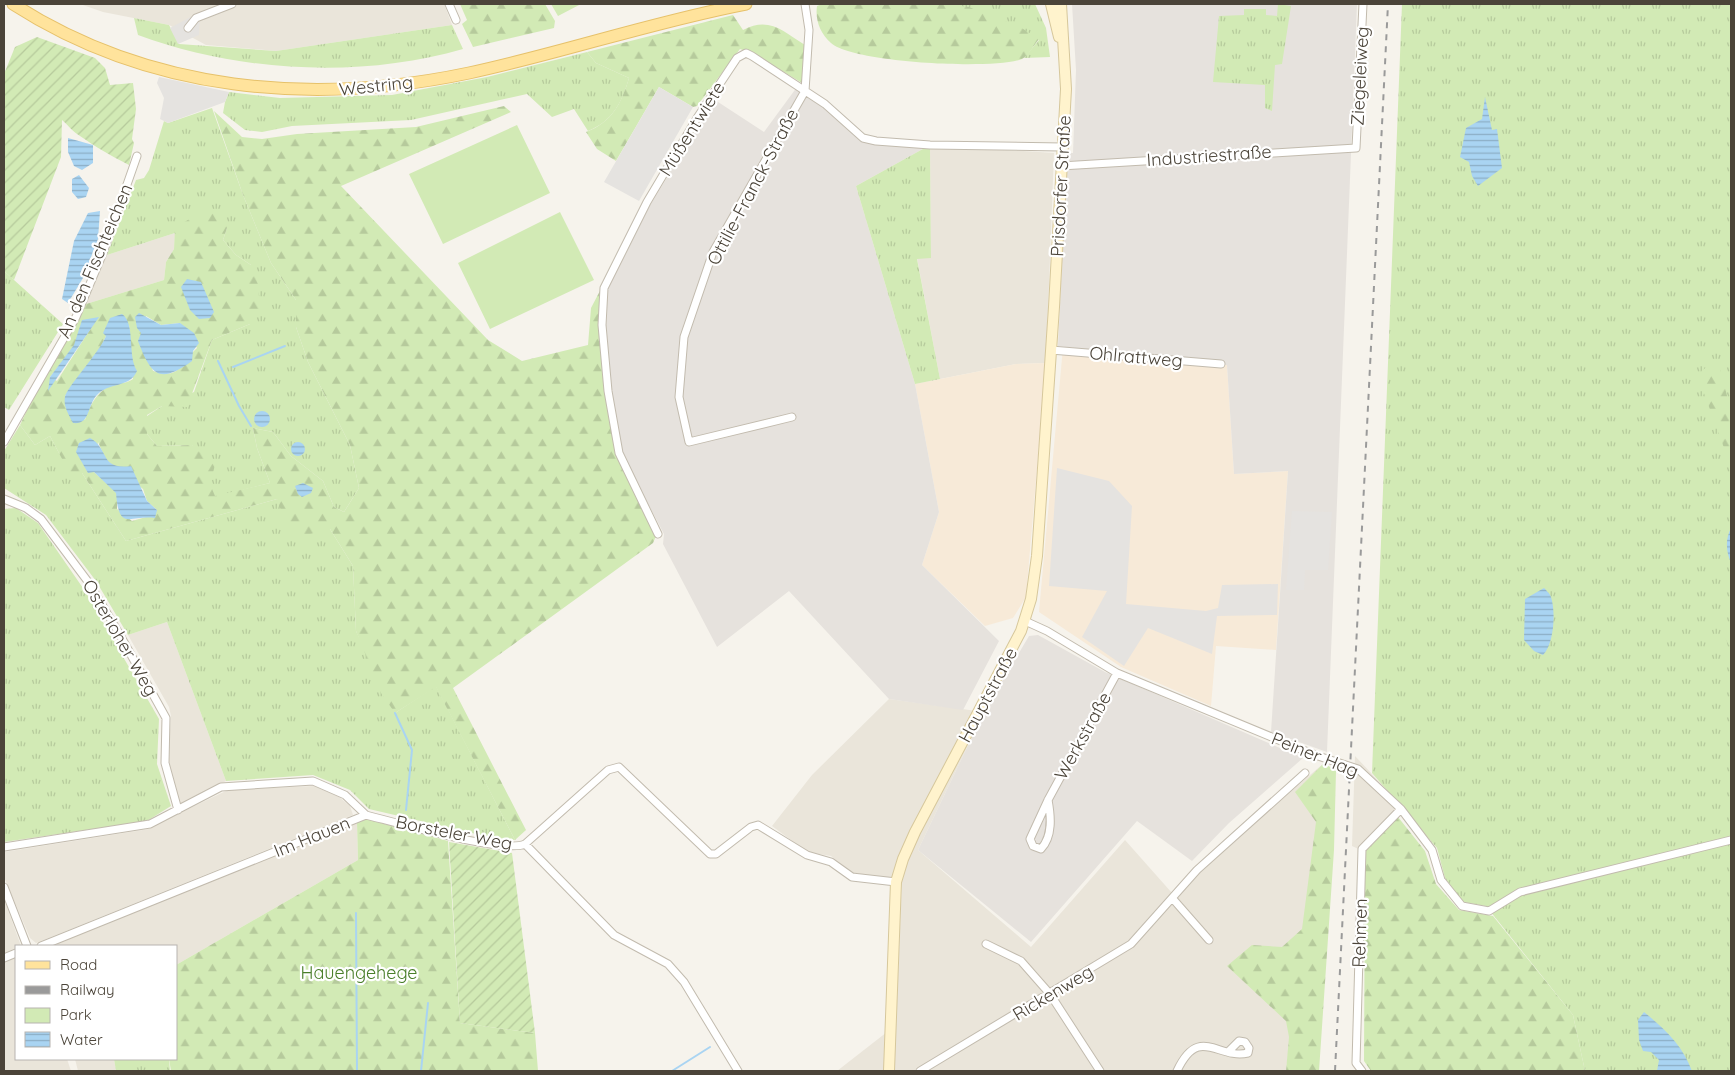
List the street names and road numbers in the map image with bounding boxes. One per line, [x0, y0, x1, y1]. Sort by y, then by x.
street label: Ziegeleiweg [1345, 26, 1374, 126]
street label: Westring [338, 70, 414, 101]
street label: Müßentwiete [653, 77, 730, 180]
street label: Ottilie-Franck-Straße [702, 105, 804, 269]
street label: Prisdorfer Straße [1045, 115, 1076, 257]
street label: Industriestraße [1146, 140, 1272, 171]
street label: An den Fischteichen [52, 180, 137, 341]
street label: Ohlrattweg [1088, 341, 1184, 372]
street label: Osterloher Weg [78, 575, 163, 700]
street label: Hauptstraße [953, 643, 1022, 746]
street label: Werkstraße [1049, 688, 1116, 784]
street label: Peiner Hag [1268, 727, 1362, 782]
street label: Borsteler Weg [394, 810, 514, 855]
street label: Im Hauen [270, 811, 353, 862]
street label: Rehmen [1347, 898, 1372, 968]
street label: Rickenweg [1008, 960, 1097, 1026]

